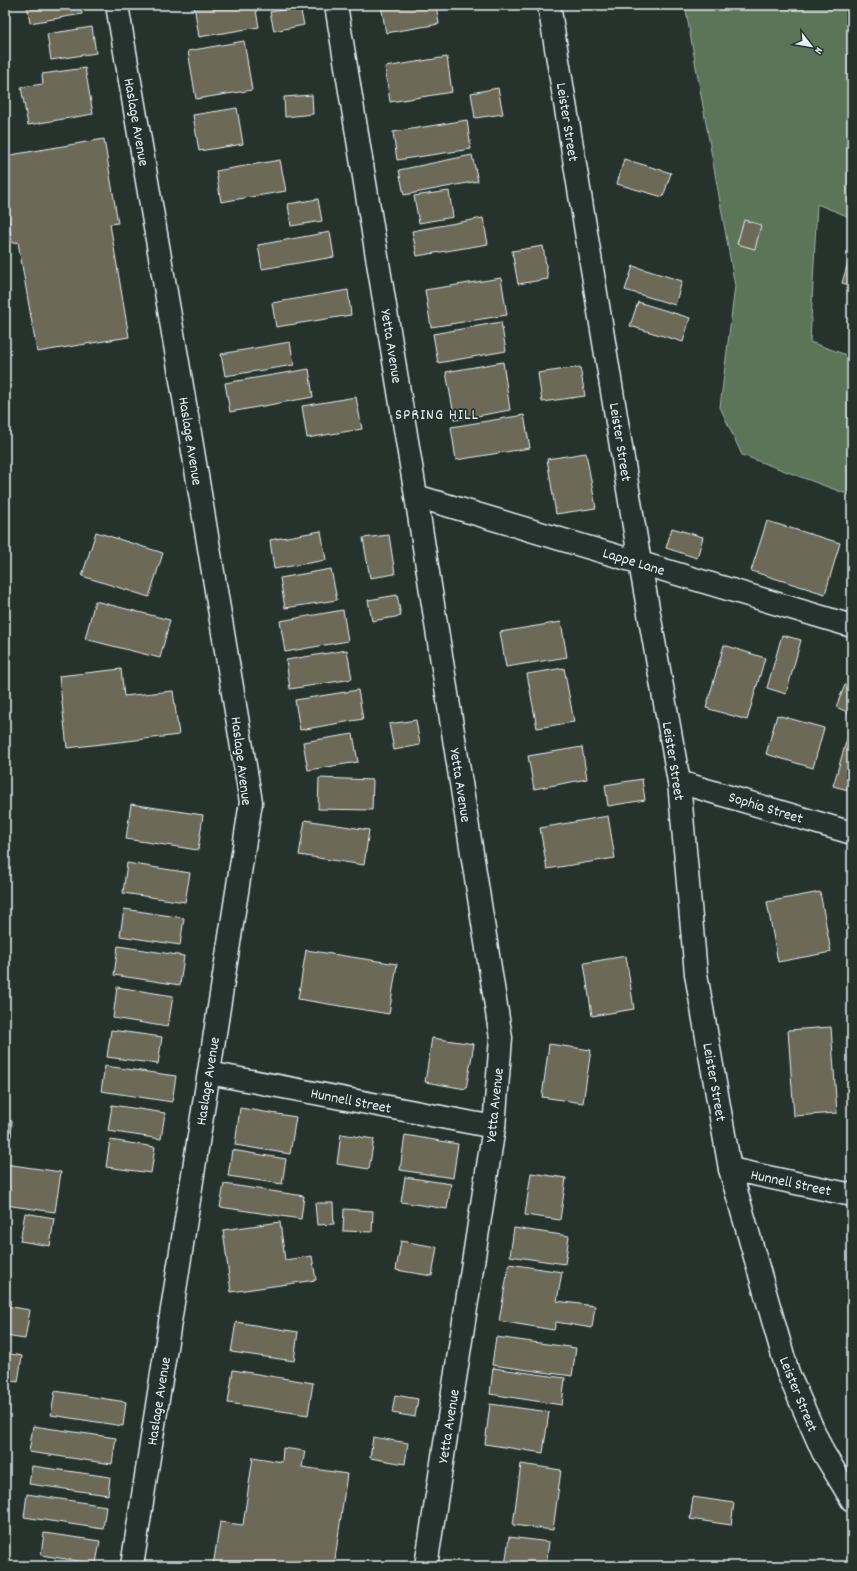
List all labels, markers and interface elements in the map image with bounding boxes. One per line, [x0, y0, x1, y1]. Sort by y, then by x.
north arrow [791, 26, 831, 66]
text: N [809, 44, 826, 57]
street label: Haslage Avenue [116, 76, 154, 169]
street label: Leister Street [549, 81, 583, 164]
street label: Yetta Avenue [373, 308, 407, 385]
street label: Haslage Avenue [171, 396, 207, 488]
street label: Leister Street [602, 401, 636, 484]
district label: SPRING HILL [395, 404, 479, 427]
street label: Lappe Lane [600, 543, 667, 583]
street label: Haslage Avenue [224, 716, 256, 807]
street label: Leister Street [655, 720, 689, 803]
street label: Yetta Avenue [442, 747, 476, 824]
street label: Sophia Street [726, 787, 806, 831]
street label: Haslage Avenue [191, 1035, 227, 1127]
street label: Leister Street [695, 1041, 731, 1124]
street label: Yetta Avenue [481, 1067, 511, 1143]
street label: Hunnell Street [308, 1083, 393, 1121]
street label: Hunnell Street [748, 1165, 833, 1203]
street label: Leister Street [772, 1354, 822, 1436]
street label: Haslage Avenue [142, 1355, 178, 1447]
street label: Yetta Avenue [433, 1387, 467, 1465]

